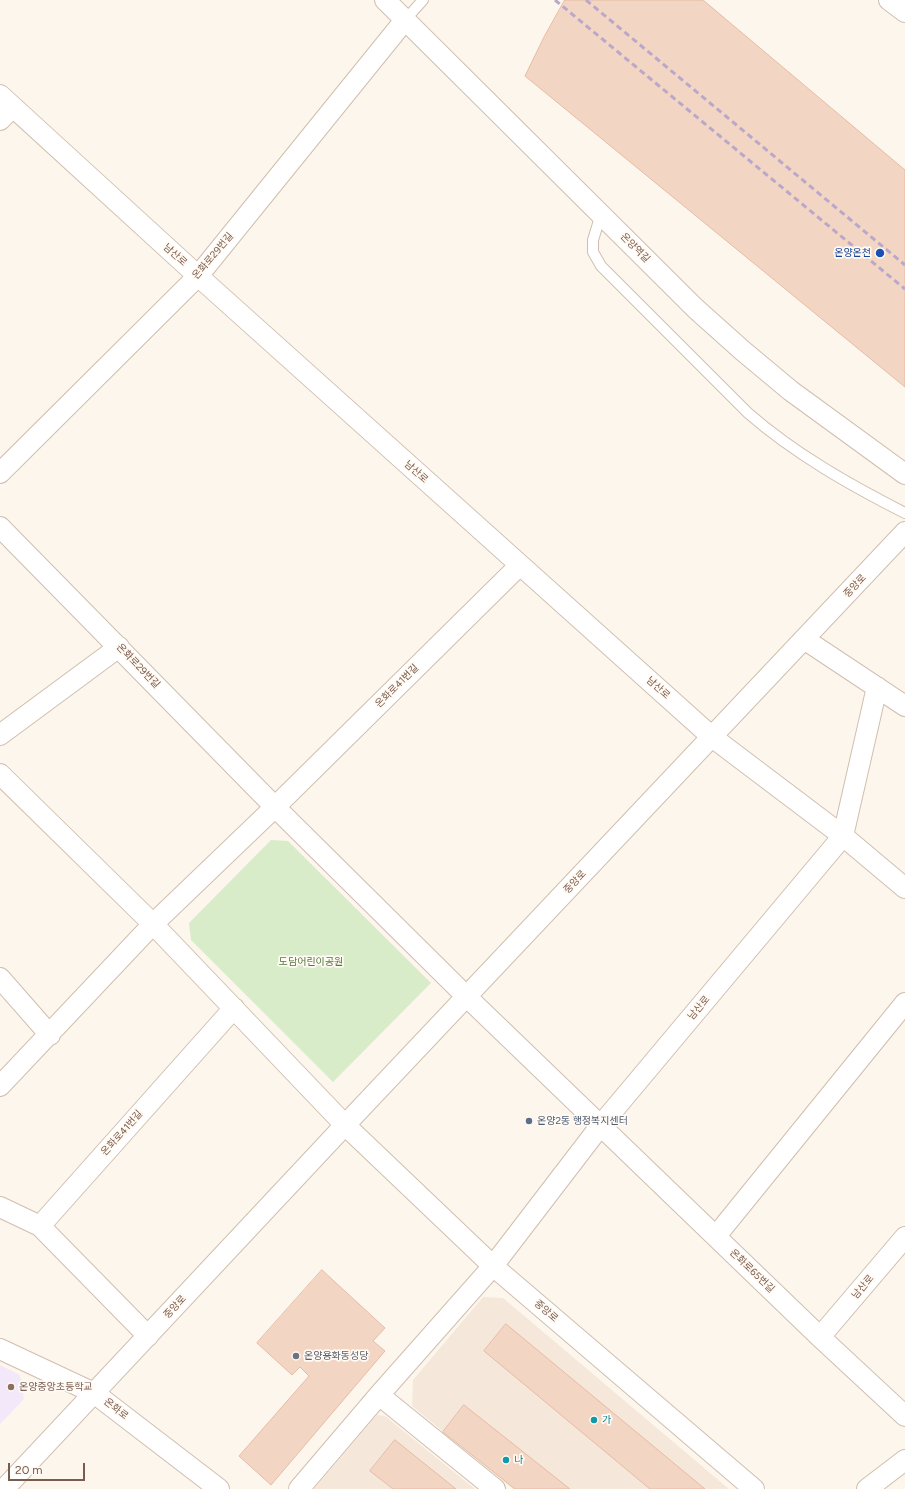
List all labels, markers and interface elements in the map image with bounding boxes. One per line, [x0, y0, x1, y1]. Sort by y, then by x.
street label: 온화로29번길 [190, 230, 236, 282]
street label: 온양역길 [618, 231, 652, 265]
street label: 남산로 [161, 241, 189, 269]
place label: 온양온천 [834, 247, 871, 259]
marker: 온양온천 [874, 247, 886, 259]
street label: 남산로 [402, 458, 430, 486]
street label: 중앙로 [841, 572, 869, 600]
street label: 온화로29번길 [114, 641, 162, 691]
street label: 온화로41번길 [373, 662, 421, 710]
street label: 남산로 [644, 674, 672, 702]
street label: 중앙로 [561, 868, 589, 896]
park label: 도담어린이공원 [279, 956, 343, 968]
street label: 남산로 [686, 994, 712, 1022]
street label: 온화로41번길 [99, 1108, 145, 1158]
place label: 온양2동 행정복지센터 [537, 1115, 628, 1127]
marker: 온양2동 행정복지센터 [524, 1116, 534, 1126]
street label: 온화로65번길 [727, 1247, 777, 1295]
street label: 남산로 [850, 1273, 876, 1301]
street label: 중앙로 [161, 1293, 189, 1321]
street label: 중앙로 [532, 1297, 560, 1325]
place label: 온양용화동성당 [304, 1350, 368, 1362]
marker: 온양용화동성당 [291, 1351, 301, 1361]
place label: 온양중앙초등학교 [19, 1381, 93, 1393]
marker: 온양중앙초등학교 [6, 1382, 16, 1392]
street label: 온화로 [101, 1396, 131, 1422]
place label: 가 [602, 1414, 611, 1426]
marker: 가 [589, 1415, 599, 1425]
place label: 나 [514, 1454, 523, 1466]
scale bar [10, 1455, 87, 1481]
marker: 나 [501, 1455, 511, 1465]
text: 20 m [15, 1463, 43, 1477]

